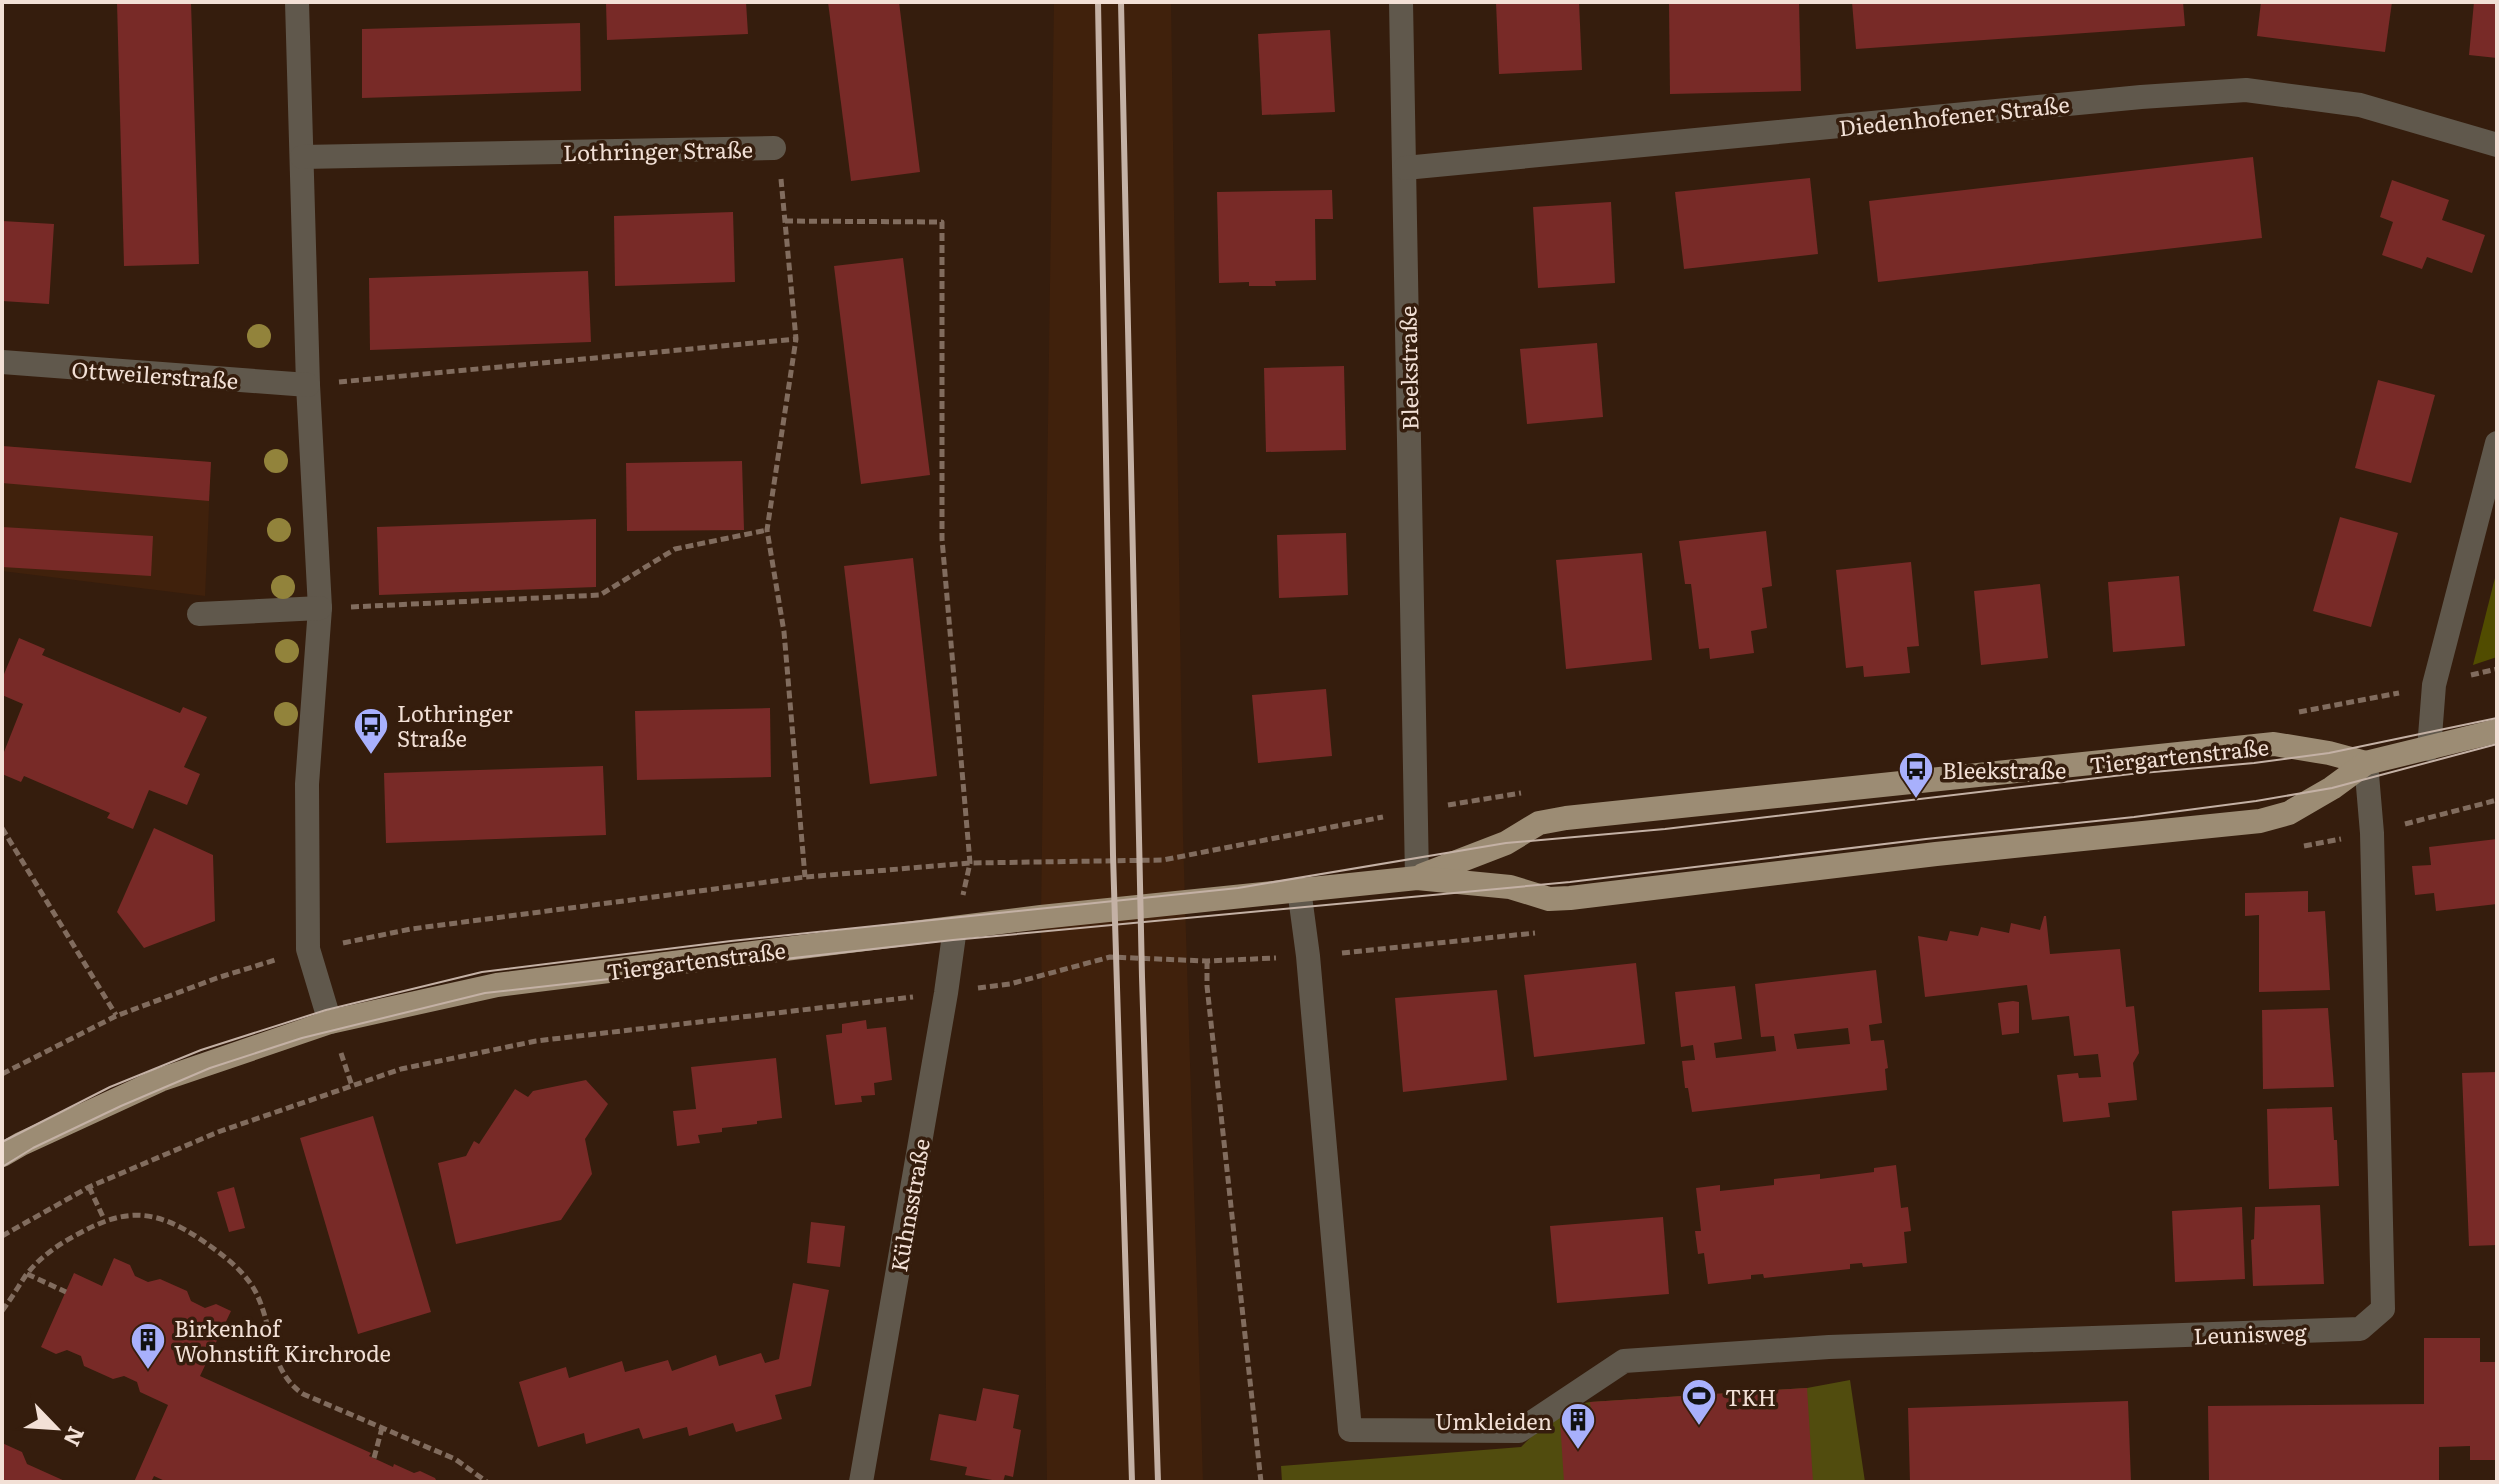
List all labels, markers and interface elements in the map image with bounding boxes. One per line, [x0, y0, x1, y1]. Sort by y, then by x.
street label: Diedenhofener Straße [1837, 86, 2071, 144]
street label: Lothringer Straße [563, 132, 753, 168]
street label: Bleekstraße [1390, 306, 1426, 430]
street label: Ottweilerstraße [71, 352, 239, 396]
place label: Lothringer Straße [397, 696, 513, 754]
bus stop icon: Lothringer Straße [352, 706, 390, 756]
street label: Tiergartenstraße [2088, 729, 2270, 781]
bus stop icon: Bleekstraße [1897, 750, 1935, 800]
place label: Bleekstraße [1942, 753, 2066, 786]
street label: Tiergartenstraße [605, 933, 787, 987]
street label: Kühnsstraße [881, 1136, 937, 1274]
place label: Birkenhof Wohnstift Kirchrode [174, 1311, 391, 1369]
street label: Leunisweg [2193, 1315, 2308, 1351]
building icon: Birkenhof Wohnstift Kirchrode [129, 1321, 167, 1371]
sports icon: TKH [1680, 1377, 1718, 1427]
place label: TKH [1725, 1380, 1776, 1413]
north arrow [16, 1388, 96, 1468]
building icon: Umkleiden [1559, 1401, 1597, 1451]
place label: Umkleiden [1435, 1404, 1552, 1437]
text: N [57, 1422, 94, 1452]

